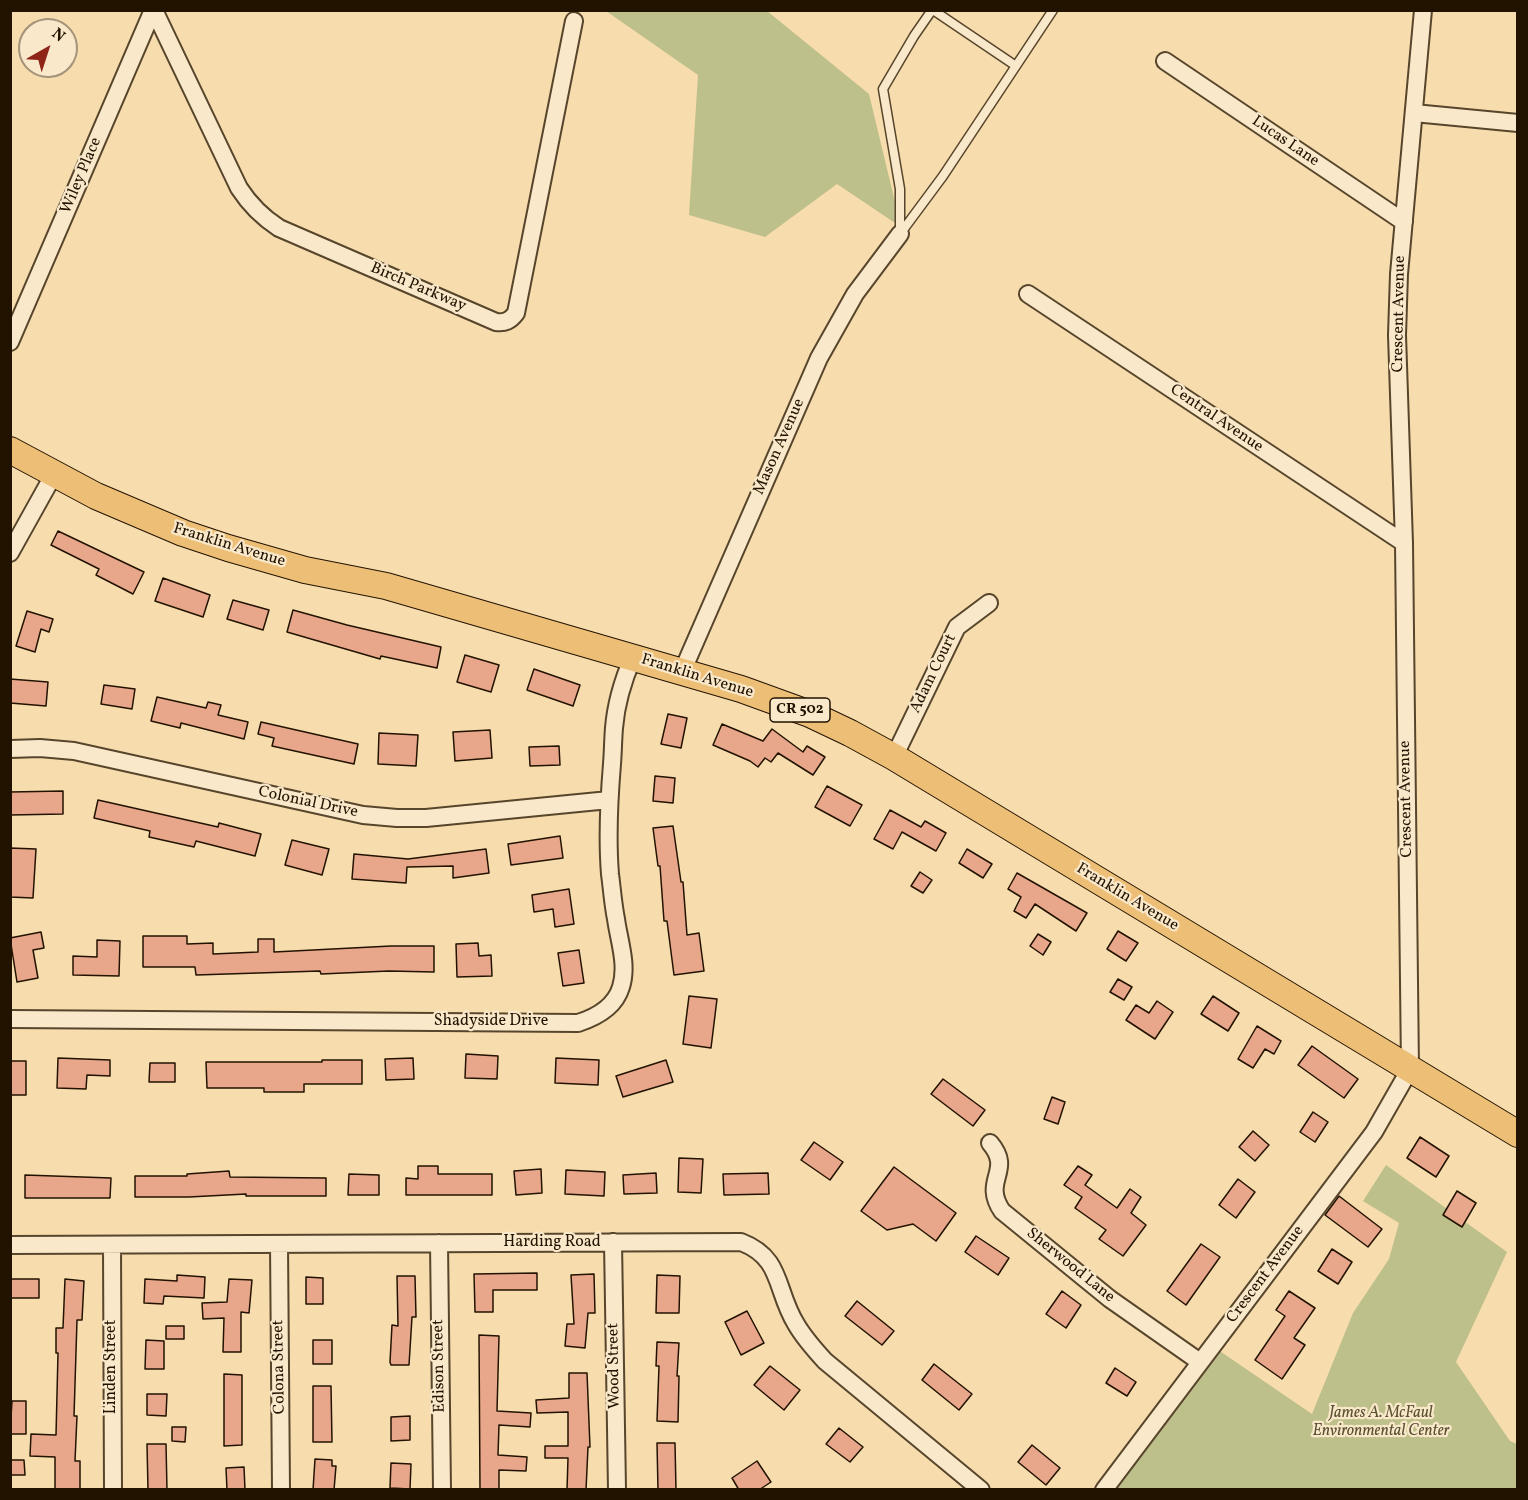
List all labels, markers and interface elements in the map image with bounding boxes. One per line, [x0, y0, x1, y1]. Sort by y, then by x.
north arrow [18, 18, 78, 78]
text: N [47, 23, 70, 48]
street label: Lucas Lane [1248, 112, 1322, 172]
street label: Wiley Place [57, 135, 107, 217]
street label: Crescent Avenue [1389, 255, 1411, 373]
street label: Birch Parkway [367, 259, 469, 317]
street label: Central Avenue [1166, 381, 1266, 457]
street label: Mason Avenue [750, 396, 810, 498]
street label: Franklin Avenue [171, 520, 287, 572]
street label: Adam Court [907, 631, 961, 717]
street label: Franklin Avenue [639, 651, 755, 703]
road number: CR 502 [770, 698, 830, 722]
street label: Crescent Avenue [1396, 740, 1418, 858]
street label: Colonial Drive [256, 783, 360, 823]
street label: Franklin Avenue [1072, 860, 1182, 936]
street label: Shadyside Drive [434, 1012, 548, 1032]
street label: Crescent Avenue [1223, 1222, 1309, 1328]
street label: Sherwood Lane [1022, 1224, 1118, 1308]
street label: Harding Road [503, 1233, 601, 1253]
street label: Colona Street [270, 1319, 290, 1415]
street label: Edison Street [430, 1319, 450, 1413]
street label: Linden Street [102, 1320, 122, 1414]
street label: Wood Street [605, 1323, 625, 1409]
park label: James A. McFaul Environmental Center [1312, 1404, 1450, 1442]

